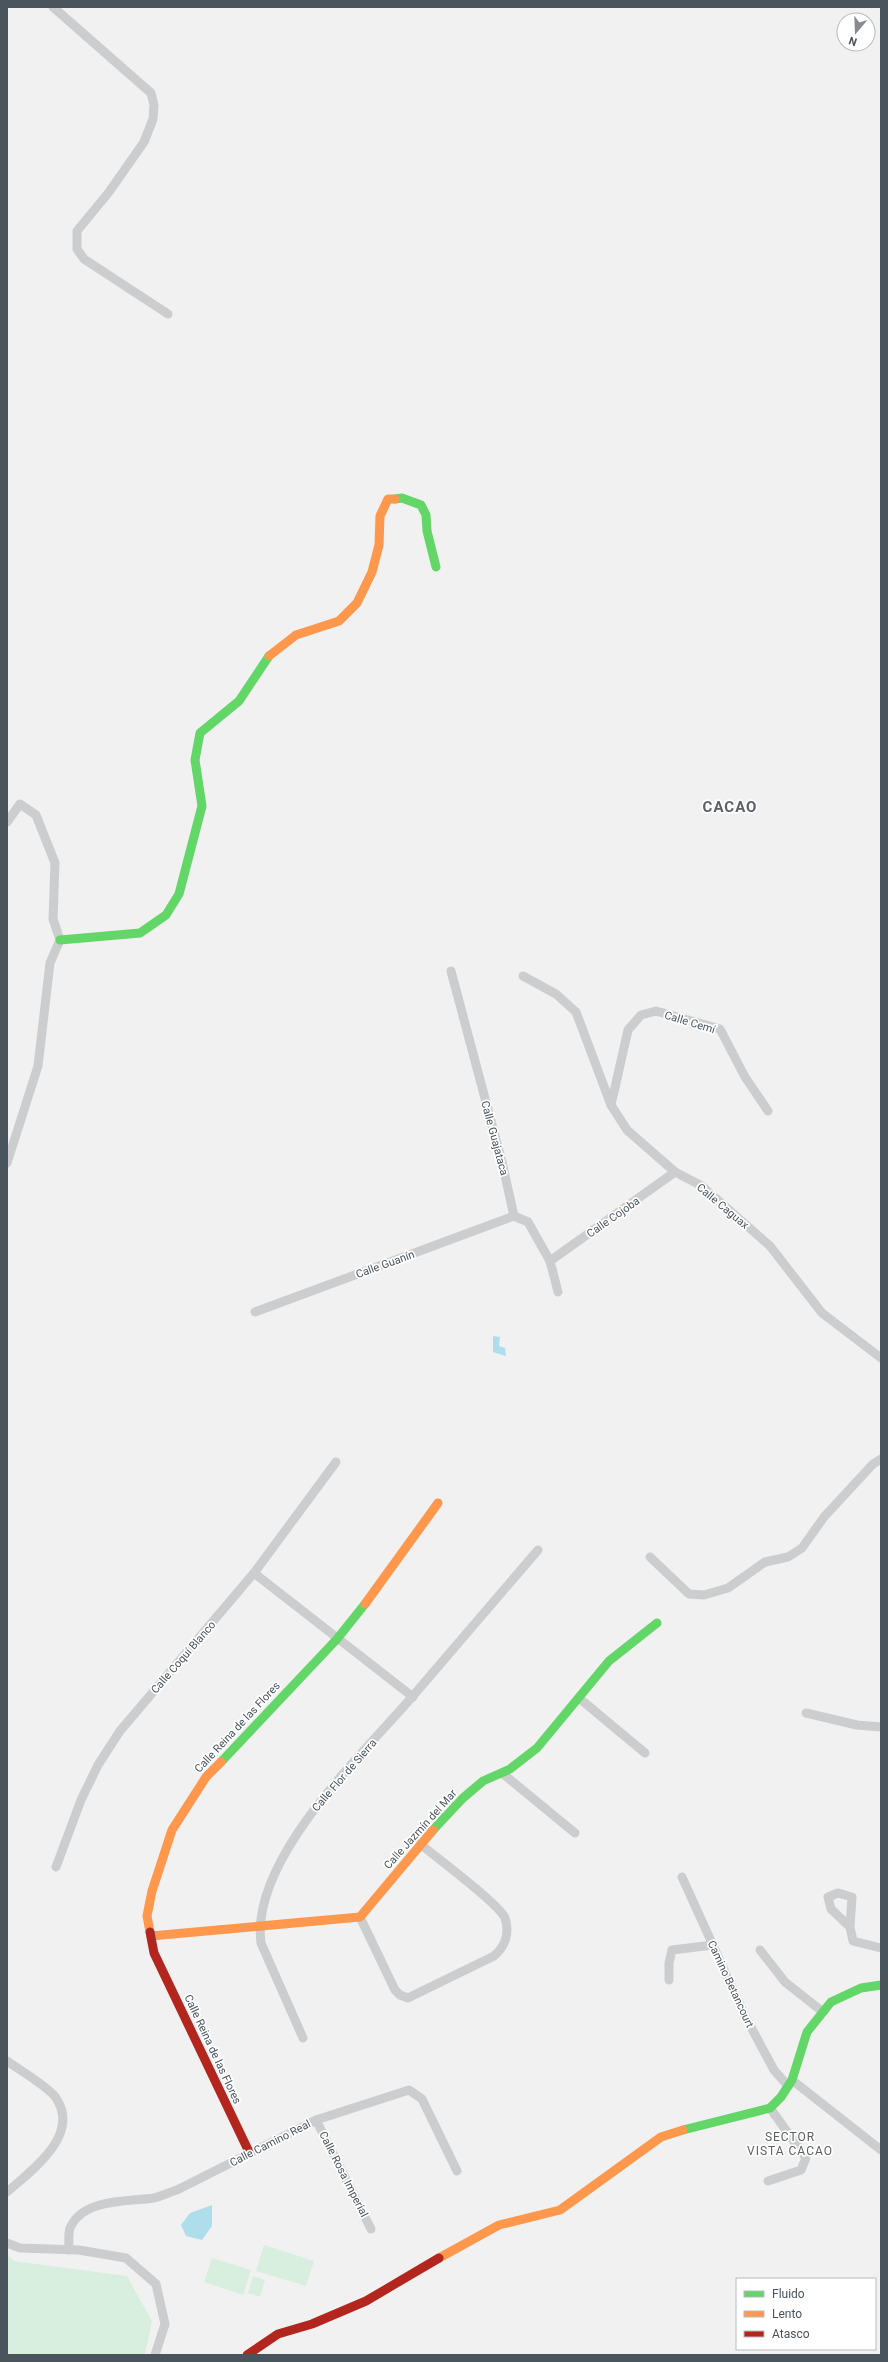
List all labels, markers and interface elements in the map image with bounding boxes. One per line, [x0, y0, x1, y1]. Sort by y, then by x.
north arrow [836, 12, 876, 52]
text: N [847, 33, 859, 48]
district label: CACAO [703, 798, 757, 816]
street label: Calle Cemí [663, 1009, 718, 1037]
street label: Calle Guajataca [478, 1099, 511, 1177]
street label: Calle Caguax [694, 1181, 752, 1232]
street label: Calle Cojoba [584, 1194, 642, 1240]
street label: Calle Guanín [354, 1248, 416, 1281]
street label: Calle Coquí Blanco [148, 1618, 218, 1696]
street label: Calle Reina de las Flores [192, 1679, 283, 1775]
street label: Calle Flor de Sierra [309, 1737, 379, 1814]
street label: Calle Jazmín del Mar [381, 1787, 460, 1872]
street label: Camino Betancourt [705, 1939, 757, 2030]
street label: Calle Reina de las Flores [181, 1992, 244, 2106]
street label: Calle Camino Real [228, 2117, 313, 2169]
street label: Calle Rosa Imperial [316, 2129, 371, 2219]
district label: SECTOR VISTA CACAO [747, 2130, 833, 2158]
legend [736, 2278, 876, 2350]
text: Fluido [772, 2287, 805, 2301]
text: Lento [772, 2307, 802, 2321]
text: Atasco [772, 2327, 810, 2341]

